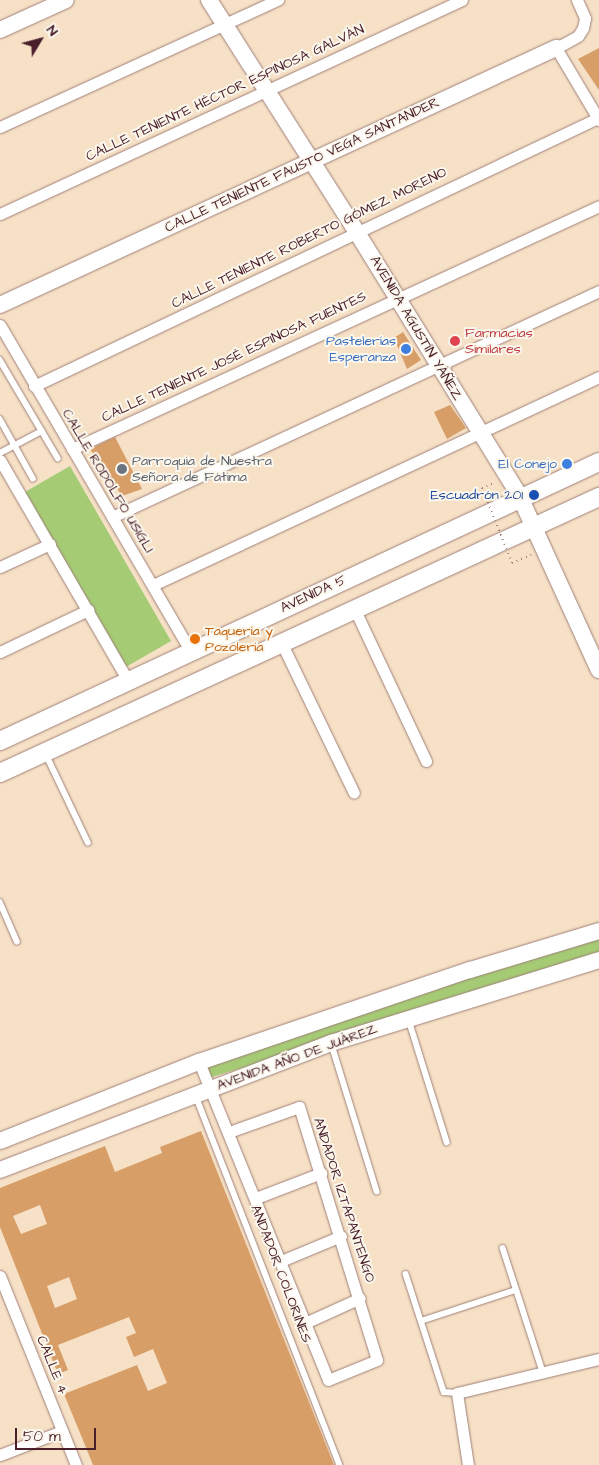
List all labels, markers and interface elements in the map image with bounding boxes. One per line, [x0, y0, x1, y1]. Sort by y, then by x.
north arrow [15, 15, 65, 65]
text: N [41, 21, 63, 40]
street label: CALLE TENIENTE HÉCTOR ESPINOSA GALVÁN [83, 21, 367, 165]
street label: CALLE TENIENTE FAUSTO VEGA SANTANDER [162, 94, 442, 236]
street label: CALLE TENIENTE ROBERTO GÓMEZ MORENO [169, 164, 449, 312]
street label: AVENIDA AGUSTÍN YÁÑEZ [366, 253, 466, 403]
street label: CALLE TENIENTE JOSÉ ESPINOSA FUENTES [99, 288, 369, 426]
place label: Farmacias Similares [465, 325, 533, 358]
place label: Pastelerías Esperanza [326, 333, 396, 366]
marker: Farmacias Similares [449, 335, 461, 347]
marker: Pastelerías Esperanza [400, 343, 412, 355]
street label: CALLE RODOLFO USIGLI [58, 406, 158, 556]
place label: Parroquia de Nuestra Señora de Fátima [132, 453, 272, 486]
place label: El Conejo [498, 456, 557, 472]
marker: El Conejo [561, 458, 573, 470]
marker: Parroquia de Nuestra Señora de Fátima [116, 463, 128, 475]
place label: Escuadrón 201 [431, 487, 523, 503]
marker: Escuadrón 201 [527, 488, 541, 502]
street label: AVENIDA 5 [278, 571, 348, 617]
place label: Taquería y Pozolería [205, 623, 273, 656]
marker: Taquería y Pozolería [189, 633, 201, 645]
street label: AVENIDA AÑO DE JUÁREZ [214, 1020, 380, 1094]
street label: ANDADOR IZTAPANTENGO [309, 1116, 379, 1284]
street label: ANDADOR COLORINES [247, 1203, 315, 1345]
street label: CALLE 4 [33, 1333, 71, 1397]
scale bar [18, 1418, 99, 1450]
text: 50 m [23, 1426, 61, 1447]

